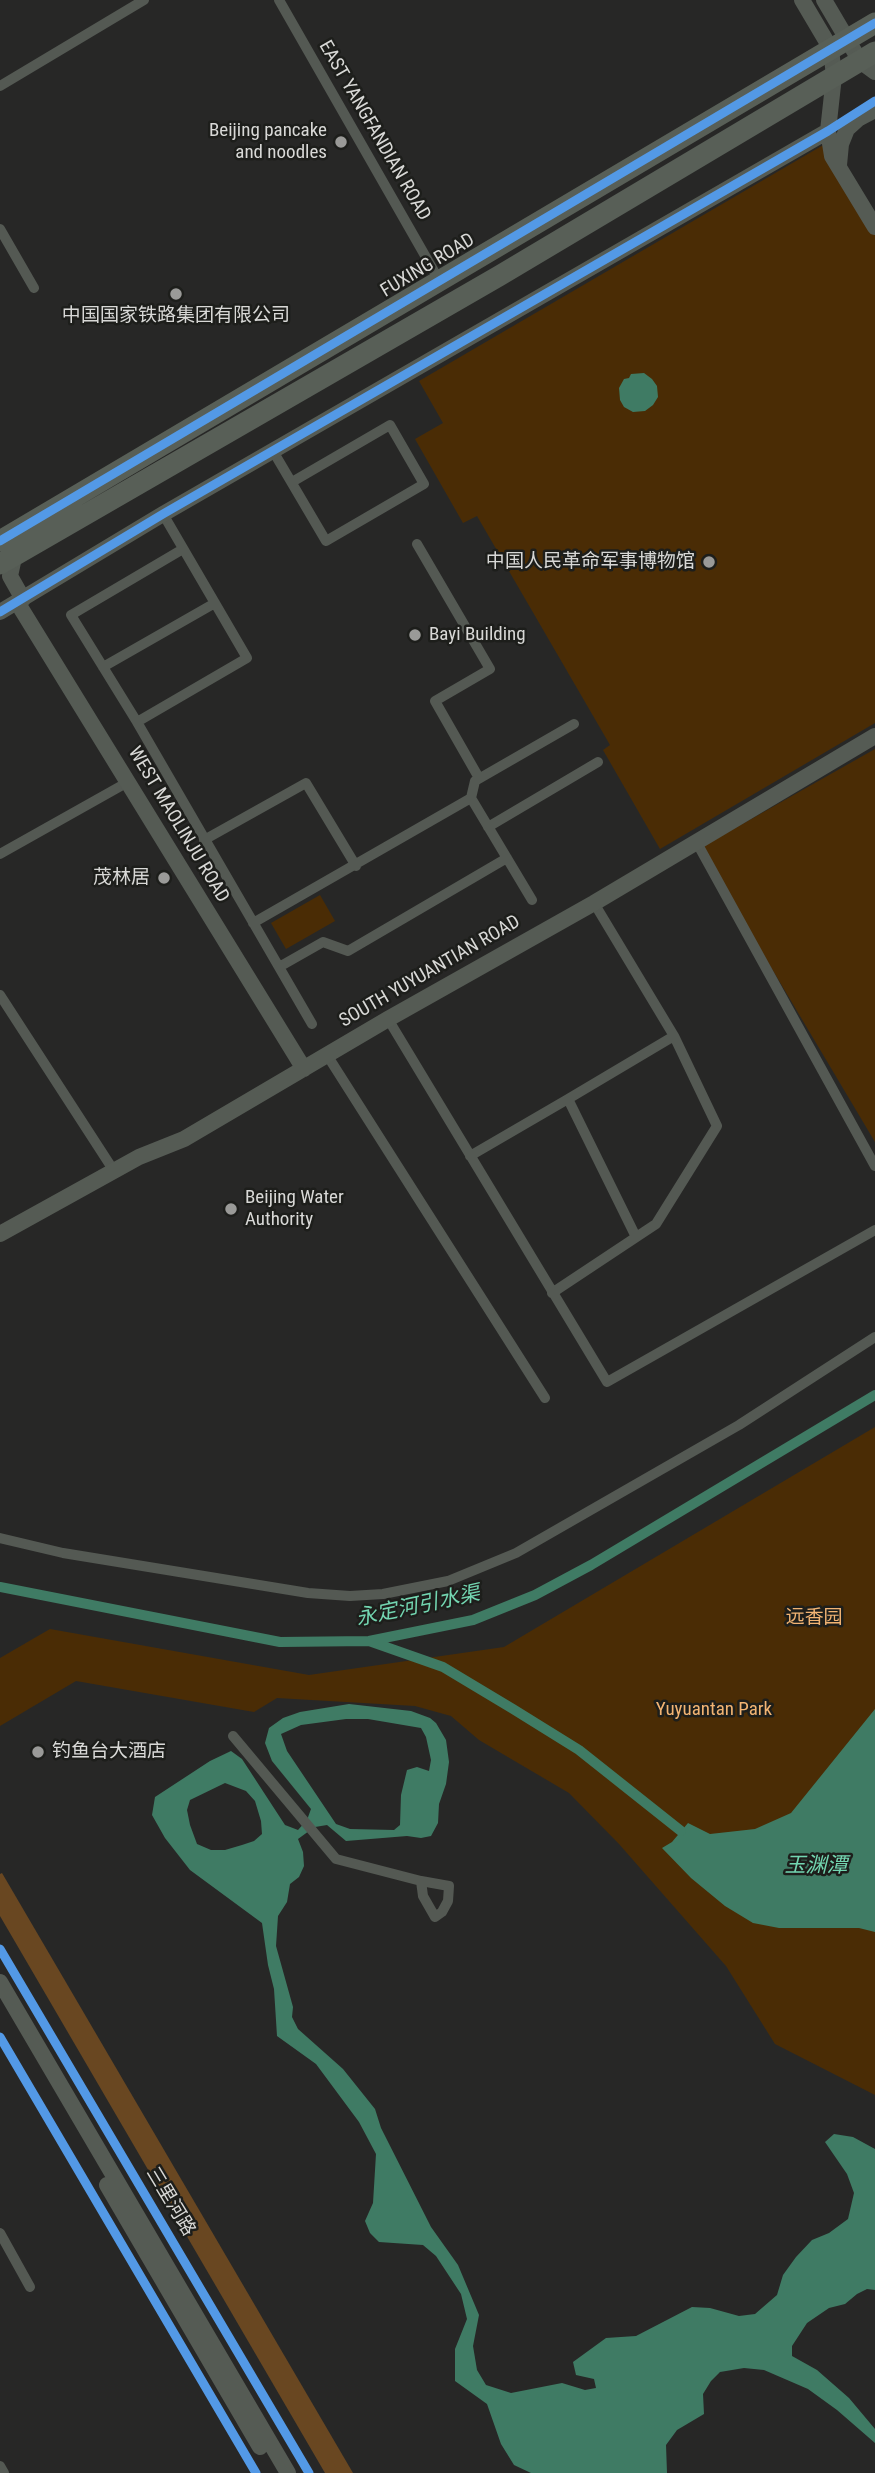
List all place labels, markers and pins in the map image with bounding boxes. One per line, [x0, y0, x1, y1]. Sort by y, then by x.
place label: Beijing pancake and noodles [209, 120, 327, 164]
marker: Beijing pancake and noodles [333, 134, 349, 150]
marker: 中国国家铁路集团有限公司 [168, 286, 184, 302]
place label: 中国国家铁路集团有限公司 [62, 305, 290, 327]
place label: 中国人民革命军事博物馆 [486, 551, 695, 573]
marker: 中国人民革命军事博物馆 [701, 554, 717, 570]
place label: Bayi Building [429, 624, 526, 646]
marker: Bayi Building [407, 627, 423, 643]
place label: 茂林居 [93, 867, 150, 889]
marker: 茂林居 [156, 870, 172, 886]
place label: Beijing Water Authority [245, 1187, 344, 1231]
marker: Beijing Water Authority [223, 1201, 239, 1217]
place label: 钓鱼台大酒店 [52, 1741, 166, 1763]
marker: 钓鱼台大酒店 [30, 1744, 46, 1760]

